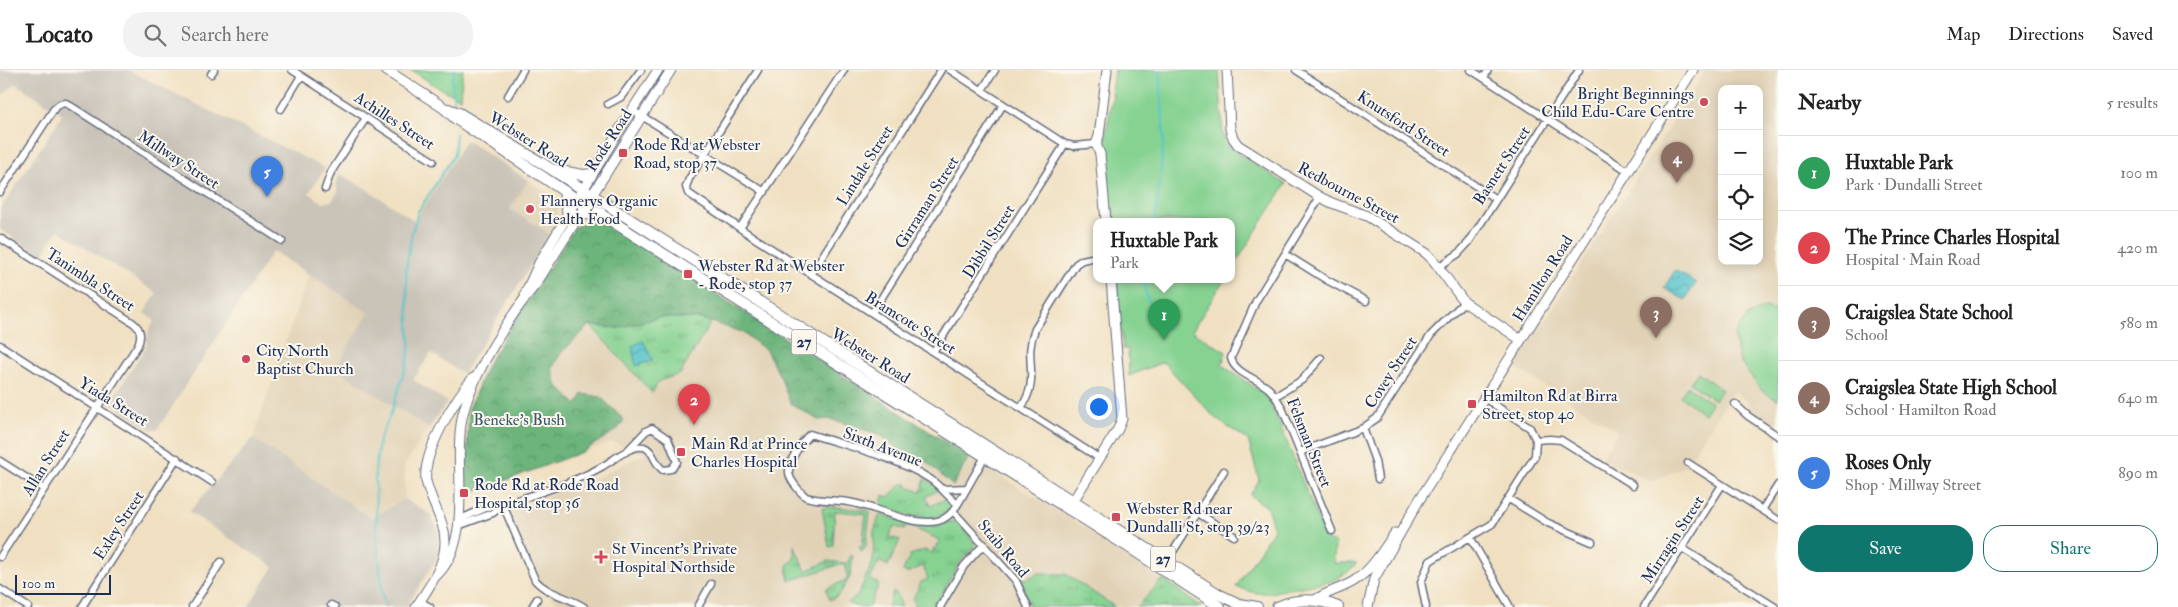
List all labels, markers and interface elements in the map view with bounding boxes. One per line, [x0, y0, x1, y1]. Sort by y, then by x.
search box [123, 12, 473, 57]
text: Locato [25, 19, 93, 50]
icon: search [141, 21, 169, 49]
text: Search here [181, 23, 269, 47]
text: Map [1947, 23, 1980, 46]
text: Directions [2008, 23, 2084, 46]
text: Saved [2112, 23, 2153, 46]
place label: Bright Beginnings Child Edu-Care Centre [1541, 84, 1694, 122]
map controls [1718, 85, 1763, 265]
button: + [1718, 85, 1763, 130]
street label: Knutsford Street [1353, 86, 1454, 161]
street label: Achilles Street [350, 87, 438, 154]
text: Nearby [1798, 89, 1861, 116]
text: 5 results [2107, 93, 2158, 113]
marker: Bright Beginnings Child Edu-Care Centre [1698, 96, 1710, 108]
street label: Rode Road [581, 105, 636, 176]
street label: Webster Road [484, 107, 572, 172]
street label: Lindale Street [832, 122, 897, 209]
street label: Basnett Street [1469, 122, 1535, 209]
street label: Millway Street [134, 126, 223, 194]
button: − [1718, 130, 1763, 175]
place label: Rode Rd at Webster Road, stop 37 [633, 135, 760, 174]
pin: 4 [1661, 142, 1693, 183]
marker: Rode Rd at Webster Road, stop 37 [617, 147, 629, 159]
text: Huxtable Park [1845, 151, 1953, 175]
street label: Girraman Street [890, 153, 963, 253]
pin: 5 [251, 156, 283, 197]
street label: Redbourne Street [1294, 158, 1403, 228]
text: 1 [1811, 163, 1817, 183]
text: 100 m [2120, 163, 2158, 183]
button: locate [1718, 175, 1763, 220]
text: Park · Dundalli Street [1845, 175, 1982, 195]
place label: Flannerys Organic Health Food [540, 191, 659, 229]
street label: Dibbil Street [958, 201, 1019, 282]
marker: Flannerys Organic Health Food [524, 203, 536, 215]
popup [1093, 218, 1235, 283]
button: layers [1718, 220, 1763, 265]
text: The Prince Charles Hospital [1845, 226, 2060, 250]
text: Huxtable Park [1110, 229, 1218, 253]
street label: Hamilton Road [1508, 231, 1577, 325]
text: 2 [1810, 238, 1818, 258]
text: 420 m [2117, 238, 2158, 258]
street label: Tanimbla Street [42, 244, 139, 316]
text: Hospital · Main Road [1845, 250, 1980, 270]
text: Park [1110, 253, 1139, 273]
place label: Webster Rd at Webster - Rode, stop 37 [697, 256, 845, 295]
marker: Webster Rd at Webster - Rode, stop 37 [682, 268, 694, 280]
street label: Bramcote Street [861, 287, 960, 359]
pin: 3 [1640, 297, 1672, 338]
pin: 1 [1148, 299, 1180, 340]
text: Craigslea State School [1845, 301, 2013, 325]
text: 3 [1811, 313, 1817, 333]
text: 580 m [2119, 313, 2158, 333]
street label: Webster Road [826, 323, 914, 388]
text: School [1845, 325, 1888, 345]
road number: 27 [792, 330, 816, 354]
street label: Covey Street [1360, 333, 1421, 412]
place label: City North Baptist Church [256, 341, 354, 380]
marker: City North Baptist Church [240, 353, 252, 365]
street label: Yiada Street [75, 373, 152, 431]
text: Craigslea State High School [1845, 376, 2057, 400]
pin: 2 [678, 384, 710, 425]
place label: Hamilton Rd at Birra Street, stop 40 [1482, 386, 1618, 425]
text: 4 [1810, 388, 1818, 408]
text: 640 m [2117, 388, 2158, 408]
your location [1086, 394, 1112, 420]
street label: Felsman Street [1282, 395, 1336, 490]
marker: Hamilton Rd at Birra Street, stop 40 [1466, 398, 1478, 410]
text: School · Hamilton Road [1845, 400, 1996, 420]
park label: Beneke's Bush [473, 410, 565, 430]
street label: Sixth Avenue [840, 423, 925, 471]
street label: Allan Street [17, 425, 74, 501]
place label: Main Rd at Prince Charles Hospital [691, 434, 808, 473]
marker: Main Rd at Prince Charles Hospital [675, 446, 687, 458]
text: Roses Only [1845, 451, 1931, 475]
text: 5 [1810, 463, 1818, 483]
text: 890 m [2118, 463, 2158, 483]
place label: Rode Rd at Rode Road Hospital, stop 36 [474, 475, 619, 514]
text: Shop · Millway Street [1845, 475, 1981, 495]
street label: Exley Street [89, 487, 149, 564]
marker: Rode Rd at Rode Road Hospital, stop 36 [458, 487, 470, 499]
street label: Mirragin Street [1637, 492, 1709, 587]
place label: Webster Rd near Dundalli St, stop 39/23 [1125, 499, 1270, 538]
marker: Webster Rd near Dundalli St, stop 39/23 [1110, 511, 1122, 523]
street label: Staib Road [973, 516, 1033, 582]
button: Save [1798, 525, 1973, 572]
button: Share [1983, 525, 2158, 572]
place label: St Vincent's Private Hospital Northside [612, 539, 737, 578]
road number: 27 [1150, 546, 1176, 572]
marker: St Vincent's Private Hospital Northside [594, 550, 608, 564]
scale bar [15, 572, 111, 595]
text: 100 m [22, 575, 55, 592]

